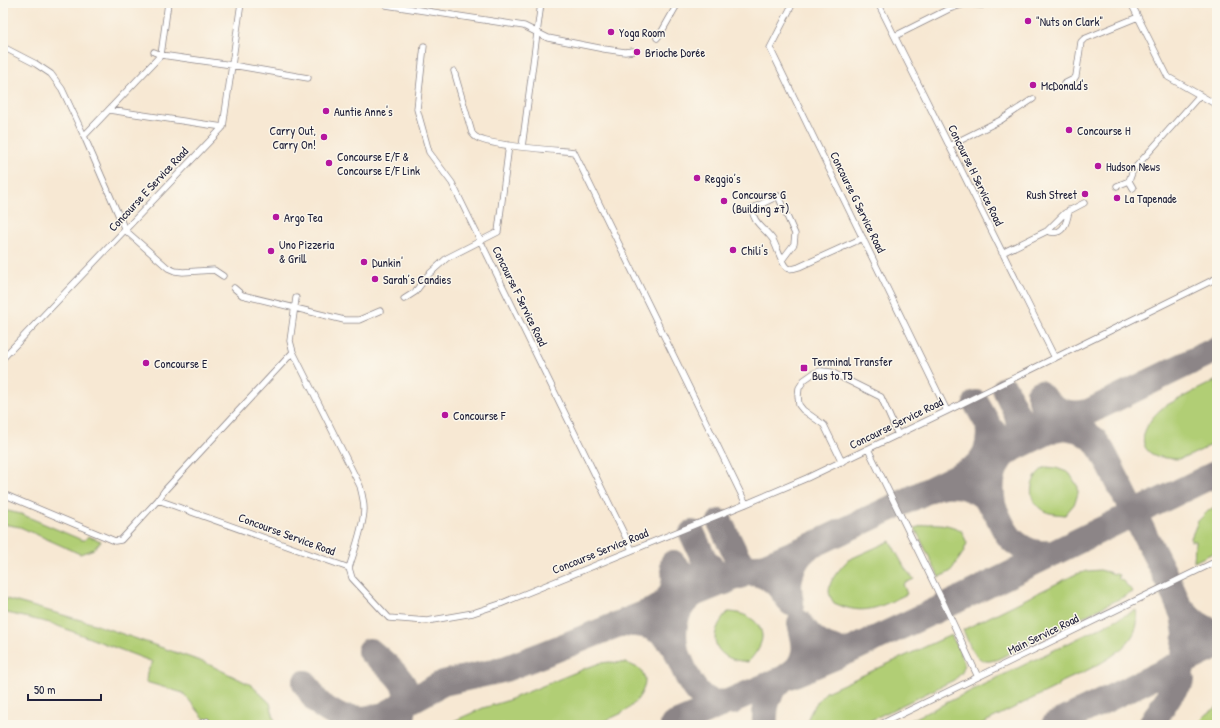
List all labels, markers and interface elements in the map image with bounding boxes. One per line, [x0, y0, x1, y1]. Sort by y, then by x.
place label: "Nuts on Clark" [1036, 13, 1103, 30]
marker: "Nuts on Clark" [1023, 16, 1033, 26]
place label: Yoga Room [619, 24, 665, 41]
marker: Yoga Room [606, 27, 616, 37]
place label: Brioche Dorée [645, 44, 705, 61]
marker: Brioche Dorée [632, 47, 642, 57]
place label: McDonald's [1041, 77, 1088, 94]
marker: McDonald's [1028, 80, 1038, 90]
place label: Auntie Anne's [334, 103, 393, 120]
marker: Auntie Anne's [321, 106, 331, 116]
place label: Carry Out, Carry On! [270, 122, 316, 153]
street label: Concourse H Service Road [944, 122, 1008, 229]
place label: Concourse H [1077, 122, 1131, 139]
marker: Concourse H [1064, 125, 1074, 135]
marker: Carry Out, Carry On! [319, 132, 329, 142]
street label: Concourse E Service Road [104, 143, 192, 235]
place label: Concourse E/F & Concourse E/F Link [337, 148, 420, 179]
street label: Concourse G Service Road [826, 149, 890, 256]
marker: Concourse E/F & Concourse E/F Link [324, 158, 334, 168]
place label: Hudson News [1106, 158, 1160, 175]
marker: Hudson News [1093, 161, 1103, 171]
place label: Reggio’s [705, 170, 741, 187]
marker: Reggio’s [692, 173, 702, 183]
place label: Concourse G (Building #7) [732, 186, 789, 217]
place label: Rush Street [1026, 186, 1078, 203]
marker: Rush Street [1080, 189, 1090, 199]
place label: La Tapenade [1125, 190, 1177, 207]
marker: La Tapenade [1112, 193, 1122, 203]
marker: Concourse G (Building #7) [719, 196, 729, 206]
place label: Argo Tea [284, 209, 323, 226]
marker: Argo Tea [271, 212, 281, 222]
place label: Uno Pizzeria & Grill [279, 236, 334, 267]
place label: Chili's [741, 242, 768, 259]
street label: Concourse F Service Road [488, 243, 552, 349]
marker: Chili's [728, 245, 738, 255]
marker: Uno Pizzeria & Grill [266, 246, 276, 256]
place label: Dunkin' [372, 254, 403, 271]
marker: Dunkin' [359, 257, 369, 267]
place label: Sarah’s Candies [383, 271, 451, 288]
marker: Sarah’s Candies [370, 274, 380, 284]
place label: Terminal Transfer Bus to T5 [812, 353, 893, 384]
place label: Concourse E [154, 355, 208, 372]
marker: Concourse E [141, 358, 151, 368]
marker: Terminal Transfer Bus to T5 [799, 363, 809, 373]
street label: Concourse Service Road [846, 393, 946, 453]
place label: Concourse F [453, 407, 506, 424]
marker: Concourse F [440, 410, 450, 420]
street label: Concourse Service Road [236, 509, 338, 560]
street label: Concourse Service Road [549, 524, 651, 578]
street label: Main Service Road [1005, 609, 1082, 659]
scale bar [28, 676, 101, 702]
text: 50 m [34, 681, 55, 698]

